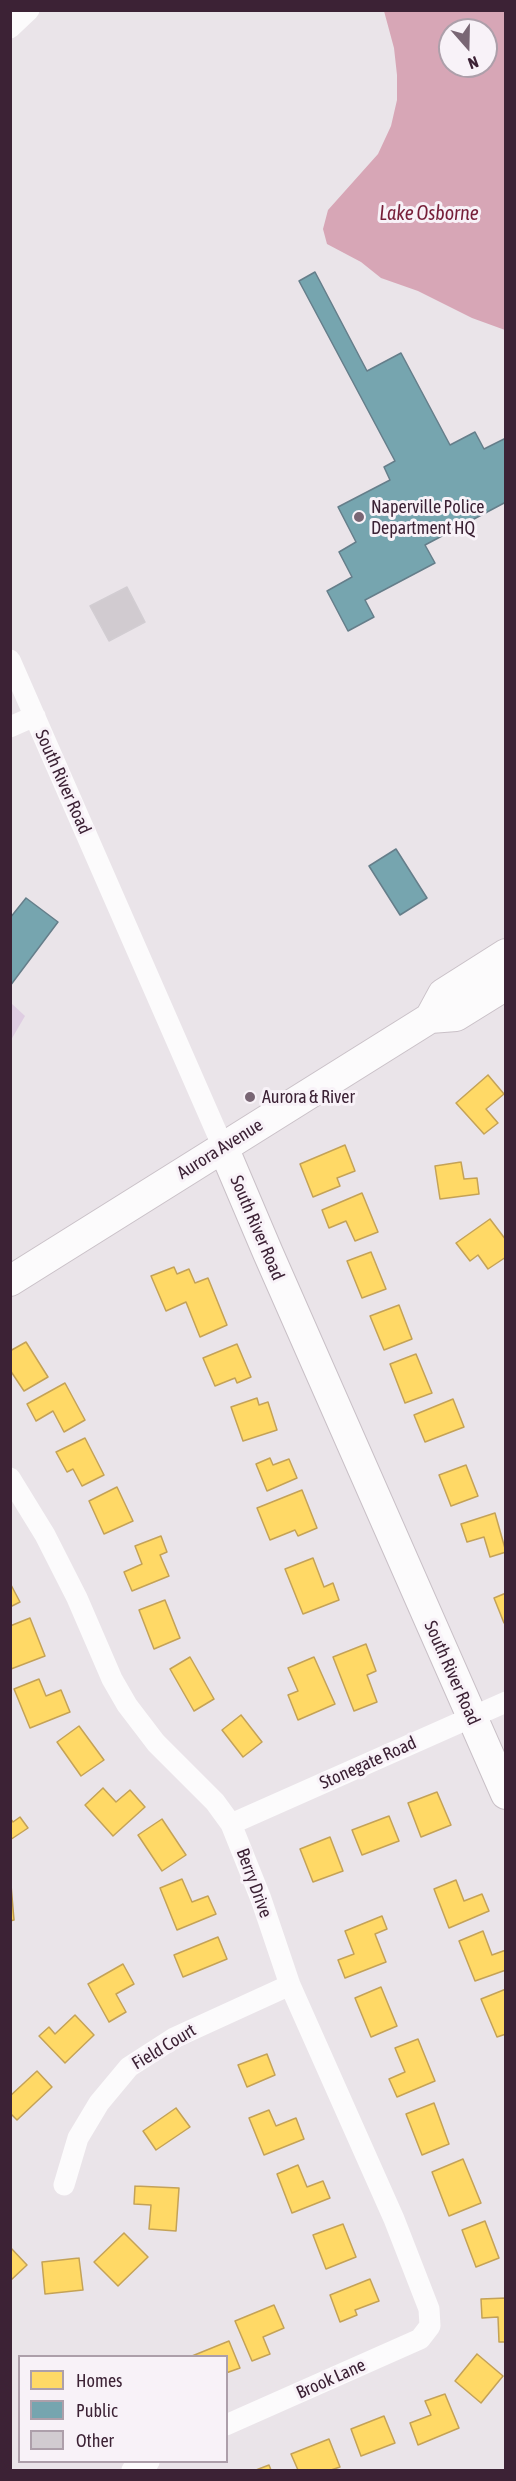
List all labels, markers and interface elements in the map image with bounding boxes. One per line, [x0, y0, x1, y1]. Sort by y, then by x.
north arrow [438, 18, 498, 78]
text: N [466, 53, 481, 73]
water label: Lake Osborne [379, 202, 479, 226]
place label: Naperville Police Department HQ [371, 496, 484, 538]
marker: Naperville Police Department HQ [352, 510, 366, 524]
street label: South River Road [30, 727, 96, 837]
place label: Aurora & River [262, 1086, 355, 1108]
marker: Aurora & River [243, 1090, 257, 1104]
street label: Aurora Avenue [173, 1114, 267, 1184]
street label: South River Road [225, 1172, 289, 1284]
street label: South River Road [419, 1618, 485, 1728]
street label: Stonegate Road [316, 1732, 420, 1794]
street label: Berry Drive [232, 1845, 276, 1921]
street label: Field Court [128, 2020, 200, 2074]
street label: Brook Lane [293, 2354, 369, 2404]
legend [18, 2355, 228, 2463]
text: Homes [76, 2370, 122, 2391]
text: Public [76, 2400, 118, 2421]
text: Other [76, 2430, 114, 2451]

